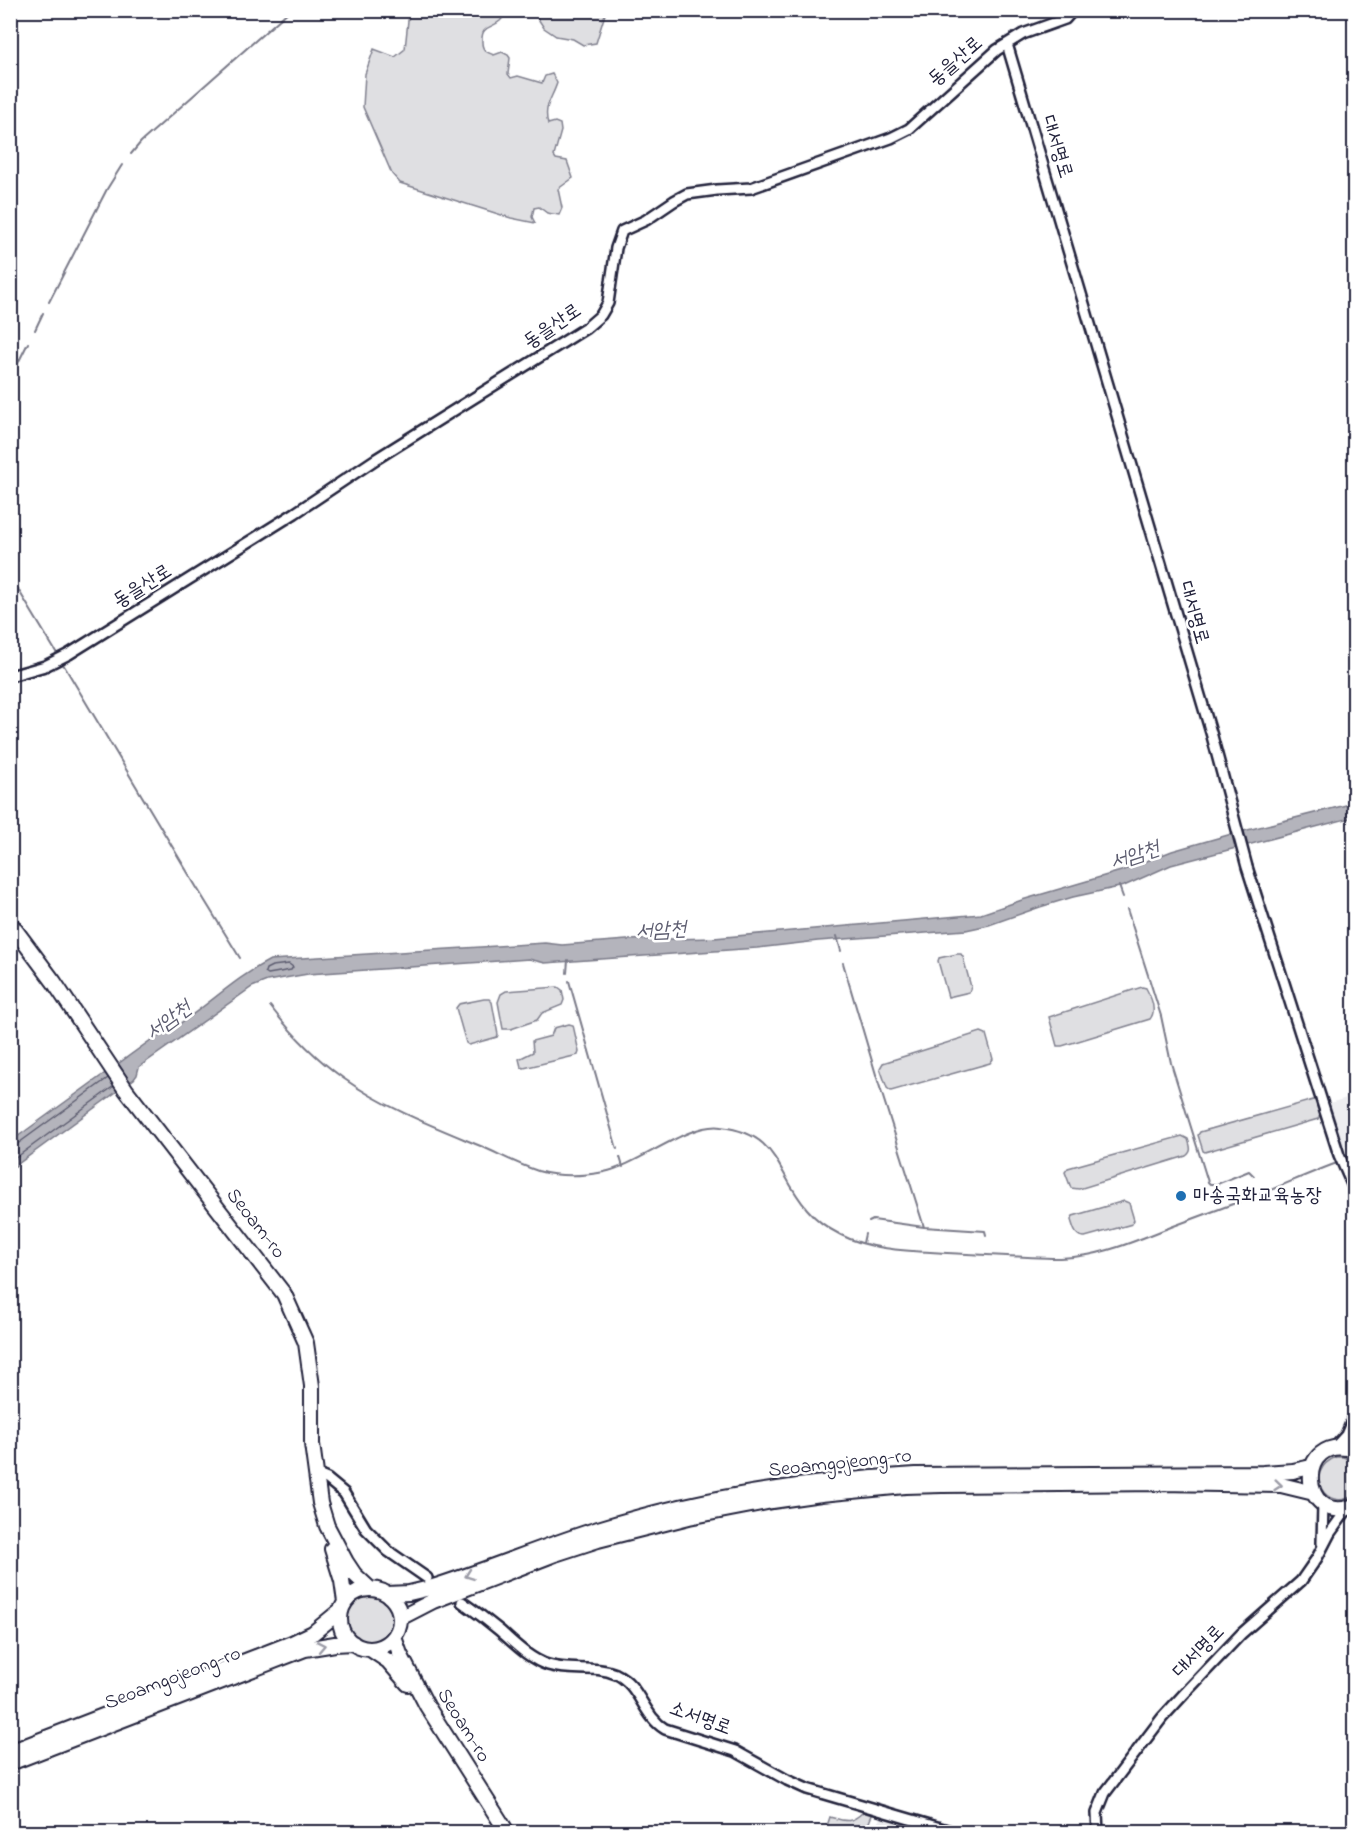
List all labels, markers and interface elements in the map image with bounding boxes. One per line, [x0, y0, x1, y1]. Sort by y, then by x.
street label: 동을산로 [922, 30, 990, 94]
street label: 대서명로 [1033, 112, 1079, 182]
street label: 동을산로 [518, 297, 588, 357]
street label: 동을산로 [108, 558, 178, 616]
street label: 대서명로 [1170, 578, 1216, 648]
water label: 서암천 [1106, 833, 1166, 878]
water label: 서암천 [635, 915, 689, 947]
water label: 서암천 [140, 993, 200, 1048]
place label: 마송국화교육농장 [1193, 1182, 1322, 1211]
street label: Seoam-ro [218, 1183, 292, 1265]
marker: 마송국화교육농장 [1174, 1189, 1188, 1203]
street label: Seoamgojeong-ro [767, 1442, 913, 1487]
one-way arrow [1274, 1478, 1283, 1491]
one-way arrow [464, 1568, 475, 1580]
street label: 대서명로 [1166, 1619, 1232, 1685]
street label: Seoamgojeong-ro [101, 1640, 246, 1719]
one-way arrow [315, 1640, 325, 1653]
street label: Seoam-ro [429, 1683, 497, 1769]
street label: 소서명로 [665, 1694, 735, 1744]

